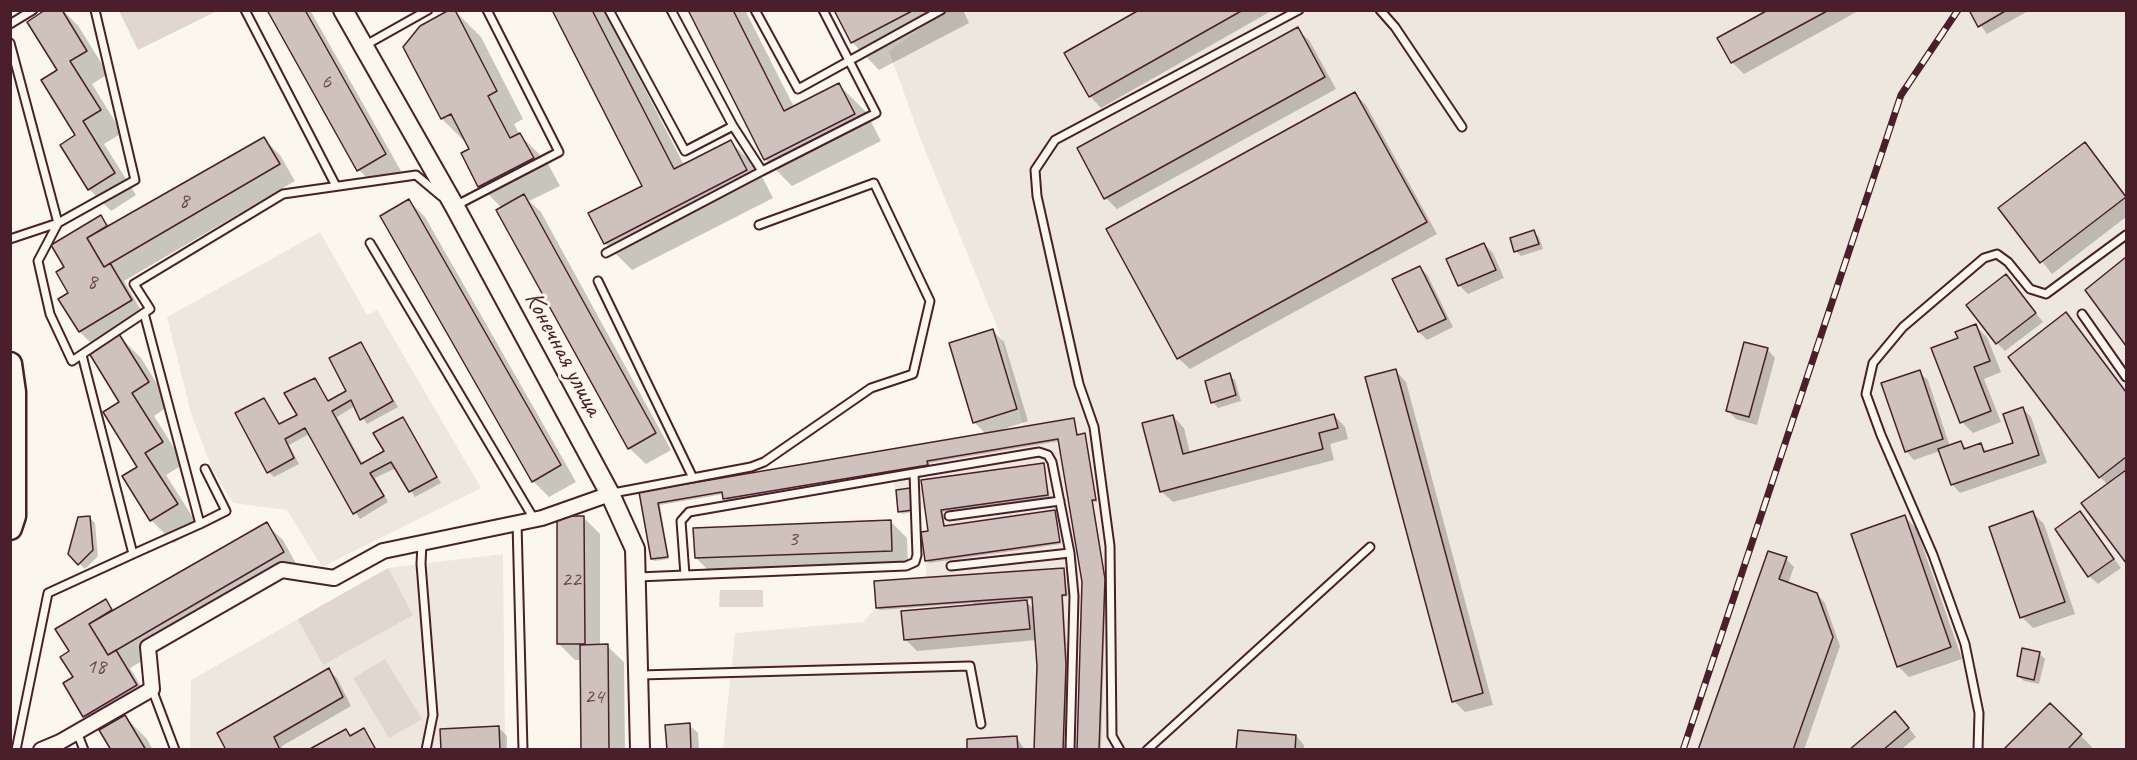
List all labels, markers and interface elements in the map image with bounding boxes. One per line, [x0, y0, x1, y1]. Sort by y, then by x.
house number: 6 [321, 69, 331, 95]
house number: 8 [179, 188, 189, 214]
house number: 8 [87, 269, 97, 295]
street label: Конечная улица [517, 286, 609, 422]
house number: 3 [788, 526, 798, 552]
house number: 22 [561, 567, 581, 593]
house number: 18 [86, 654, 106, 680]
house number: 24 [584, 684, 604, 710]

